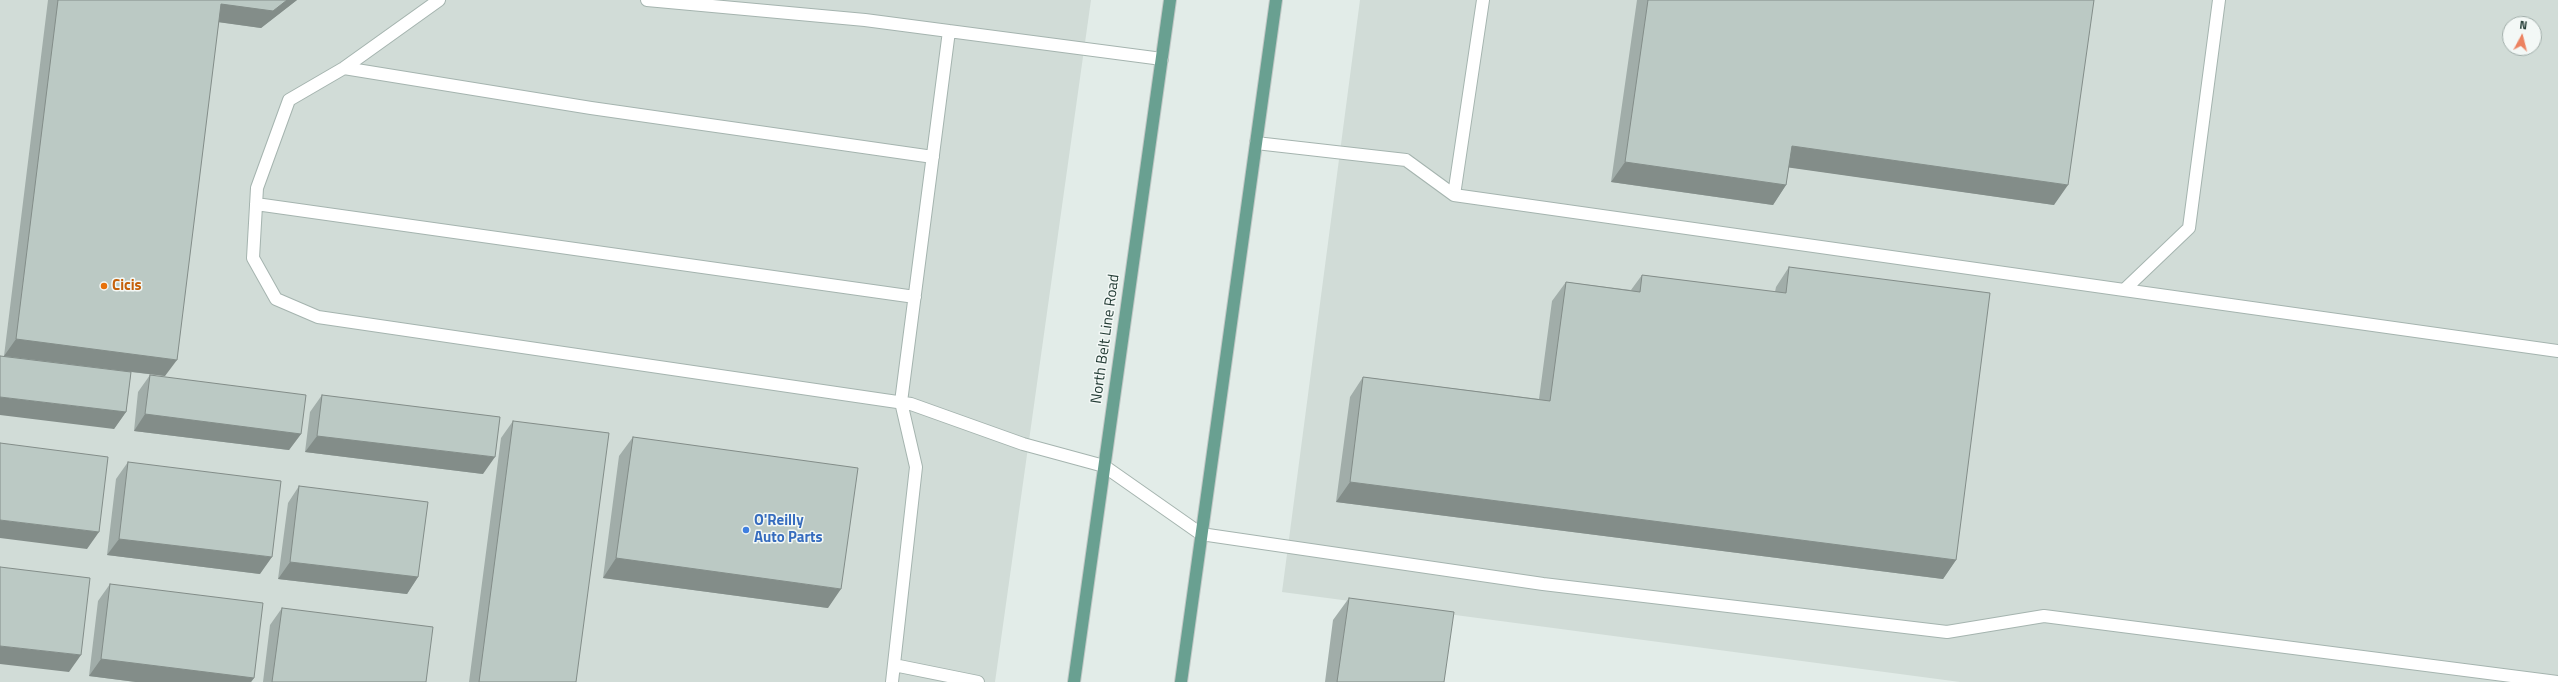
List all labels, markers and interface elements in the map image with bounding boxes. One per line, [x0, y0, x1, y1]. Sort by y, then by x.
north arrow [2502, 16, 2542, 56]
text: N [2519, 17, 2528, 33]
street label: North Belt Line Road [1088, 273, 1124, 405]
place label: Cicis [112, 277, 142, 295]
marker: Cicis [99, 281, 109, 291]
place label: O'Reilly Auto Parts [754, 512, 823, 547]
marker: O'Reilly Auto Parts [741, 525, 751, 535]

